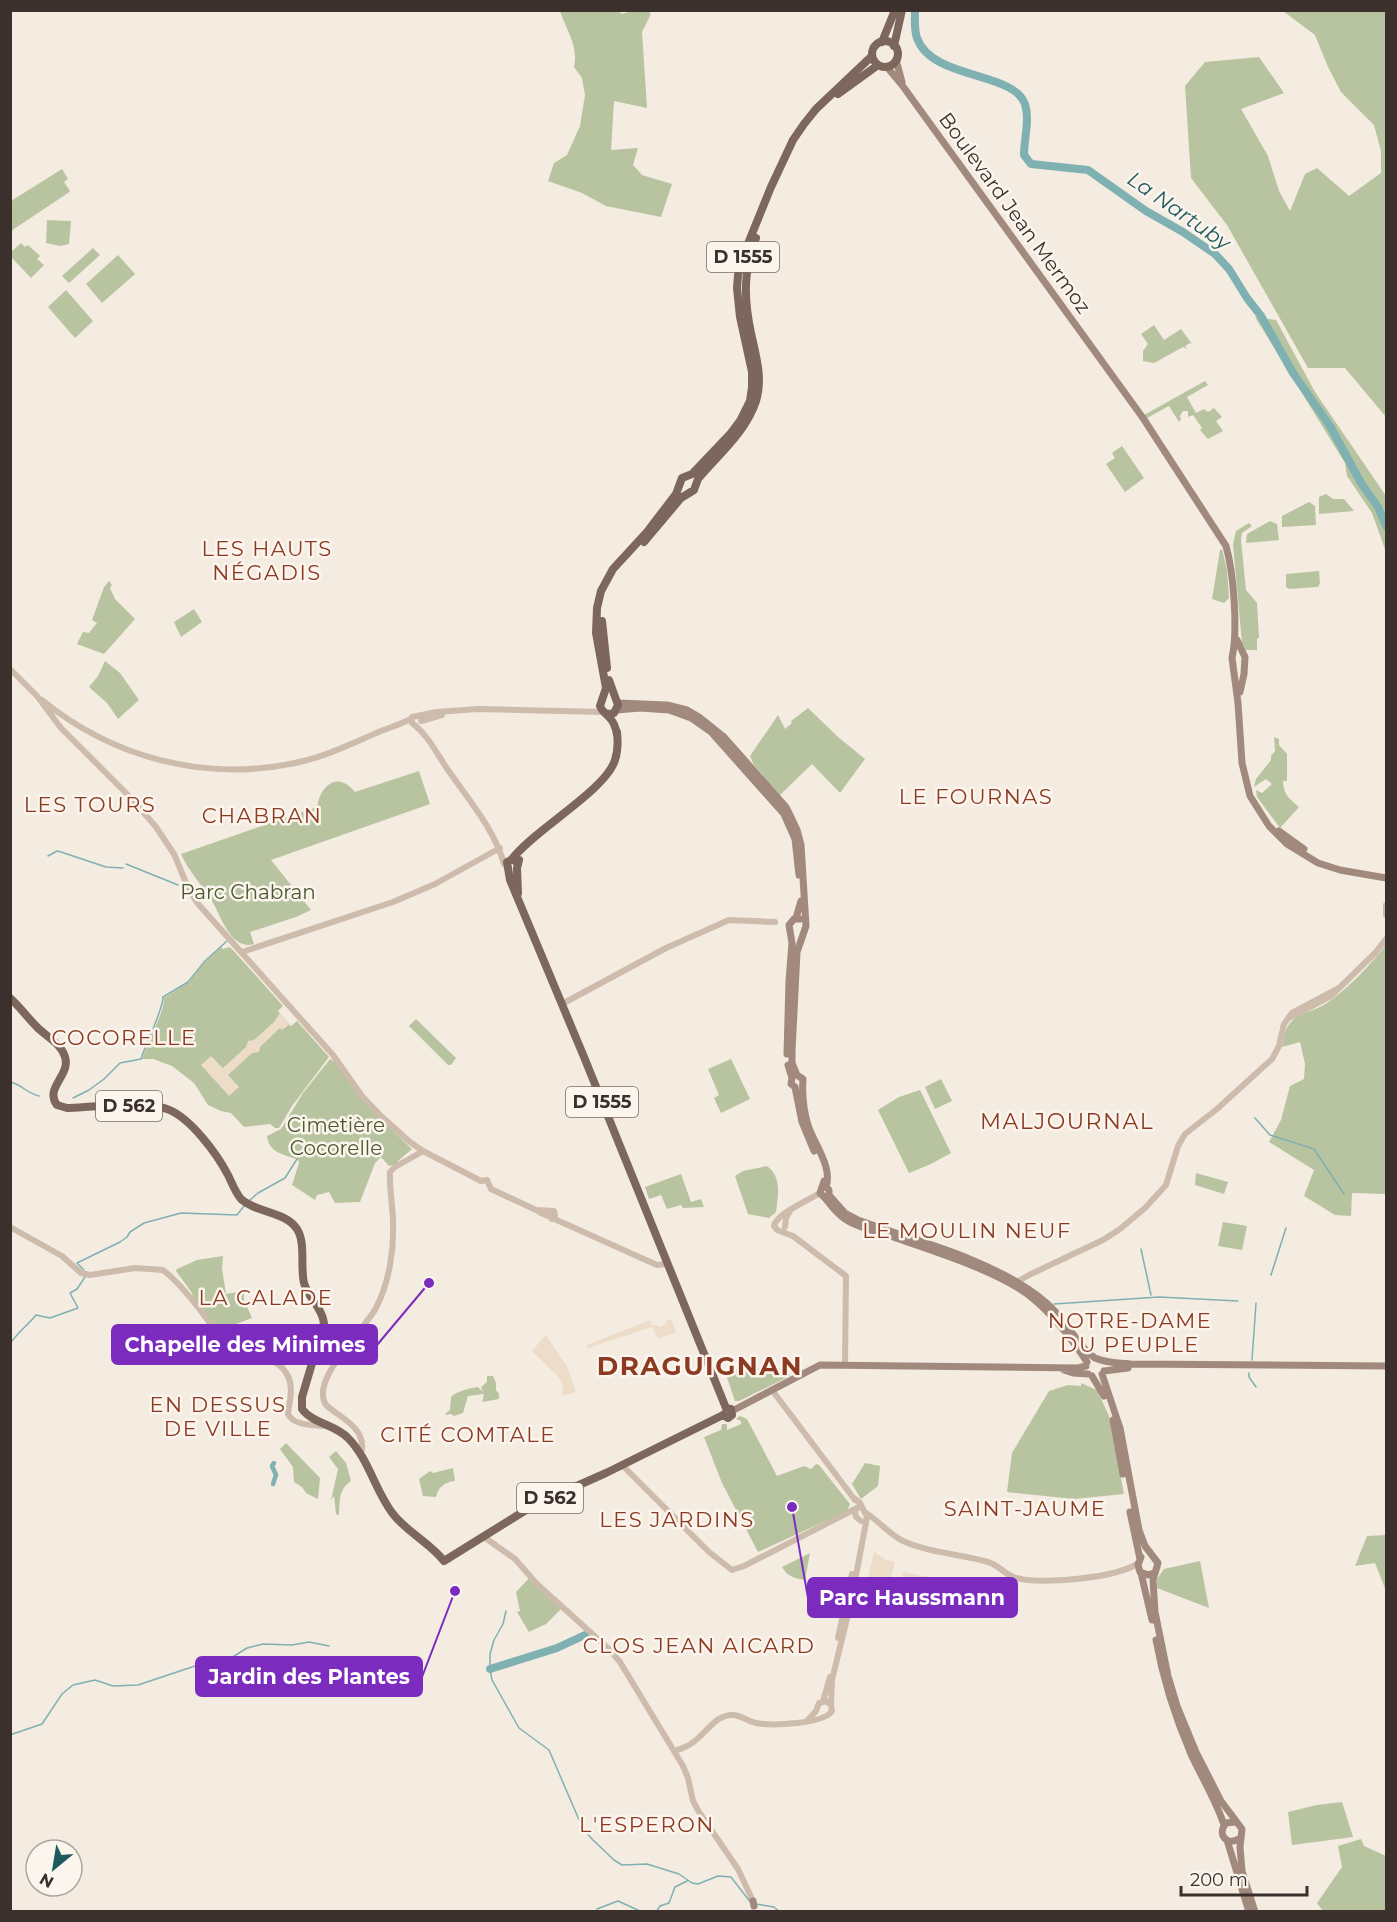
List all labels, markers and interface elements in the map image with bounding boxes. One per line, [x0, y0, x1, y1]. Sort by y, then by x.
street label: Boulevard Jean Mermoz [934, 108, 1096, 318]
water label: La Nartuby [1123, 166, 1237, 256]
road number: D 1555 [707, 242, 779, 272]
district label: LES HAUTS NÉGADIS [201, 536, 333, 585]
district label: LE FOURNAS [899, 784, 1053, 809]
district label: LES TOURS [24, 792, 156, 817]
district label: CHABRAN [202, 803, 322, 828]
park label: Parc Chabran [180, 880, 316, 904]
district label: COCORELLE [51, 1025, 197, 1050]
road number: D 1555 [566, 1087, 638, 1117]
road number: D 562 [96, 1091, 162, 1121]
district label: MALJOURNAL [980, 1108, 1154, 1135]
park label: Cimetière Cocorelle [287, 1113, 385, 1160]
district label: LE MOULIN NEUF [862, 1218, 1072, 1243]
district label: LA CALADE [199, 1285, 333, 1310]
district label: NOTRE-DAME DU PEUPLE [1048, 1308, 1212, 1357]
callout: Chapelle des Minimes [112, 1325, 377, 1364]
text: Chapelle des Minimes [125, 1332, 365, 1357]
district label: DRAGUIGNAN [597, 1350, 803, 1382]
district label: EN DESSUS DE VILLE [150, 1392, 286, 1441]
district label: CITÉ COMTALE [380, 1422, 556, 1447]
road number: D 562 [517, 1483, 583, 1513]
district label: SAINT-JAUME [944, 1496, 1106, 1521]
district label: LES JARDINS [599, 1507, 755, 1532]
callout: Parc Haussmann [808, 1578, 1017, 1617]
text: Parc Haussmann [819, 1585, 1005, 1610]
district label: CLOS JEAN AICARD [583, 1633, 815, 1658]
callout: Jardin des Plantes [196, 1657, 422, 1696]
text: Jardin des Plantes [207, 1664, 410, 1689]
district label: L'ESPERON [579, 1812, 715, 1837]
north arrow [24, 1838, 84, 1898]
scale bar [1181, 1859, 1307, 1897]
text: N [36, 1869, 57, 1892]
text: 200 m [1190, 1869, 1248, 1891]

